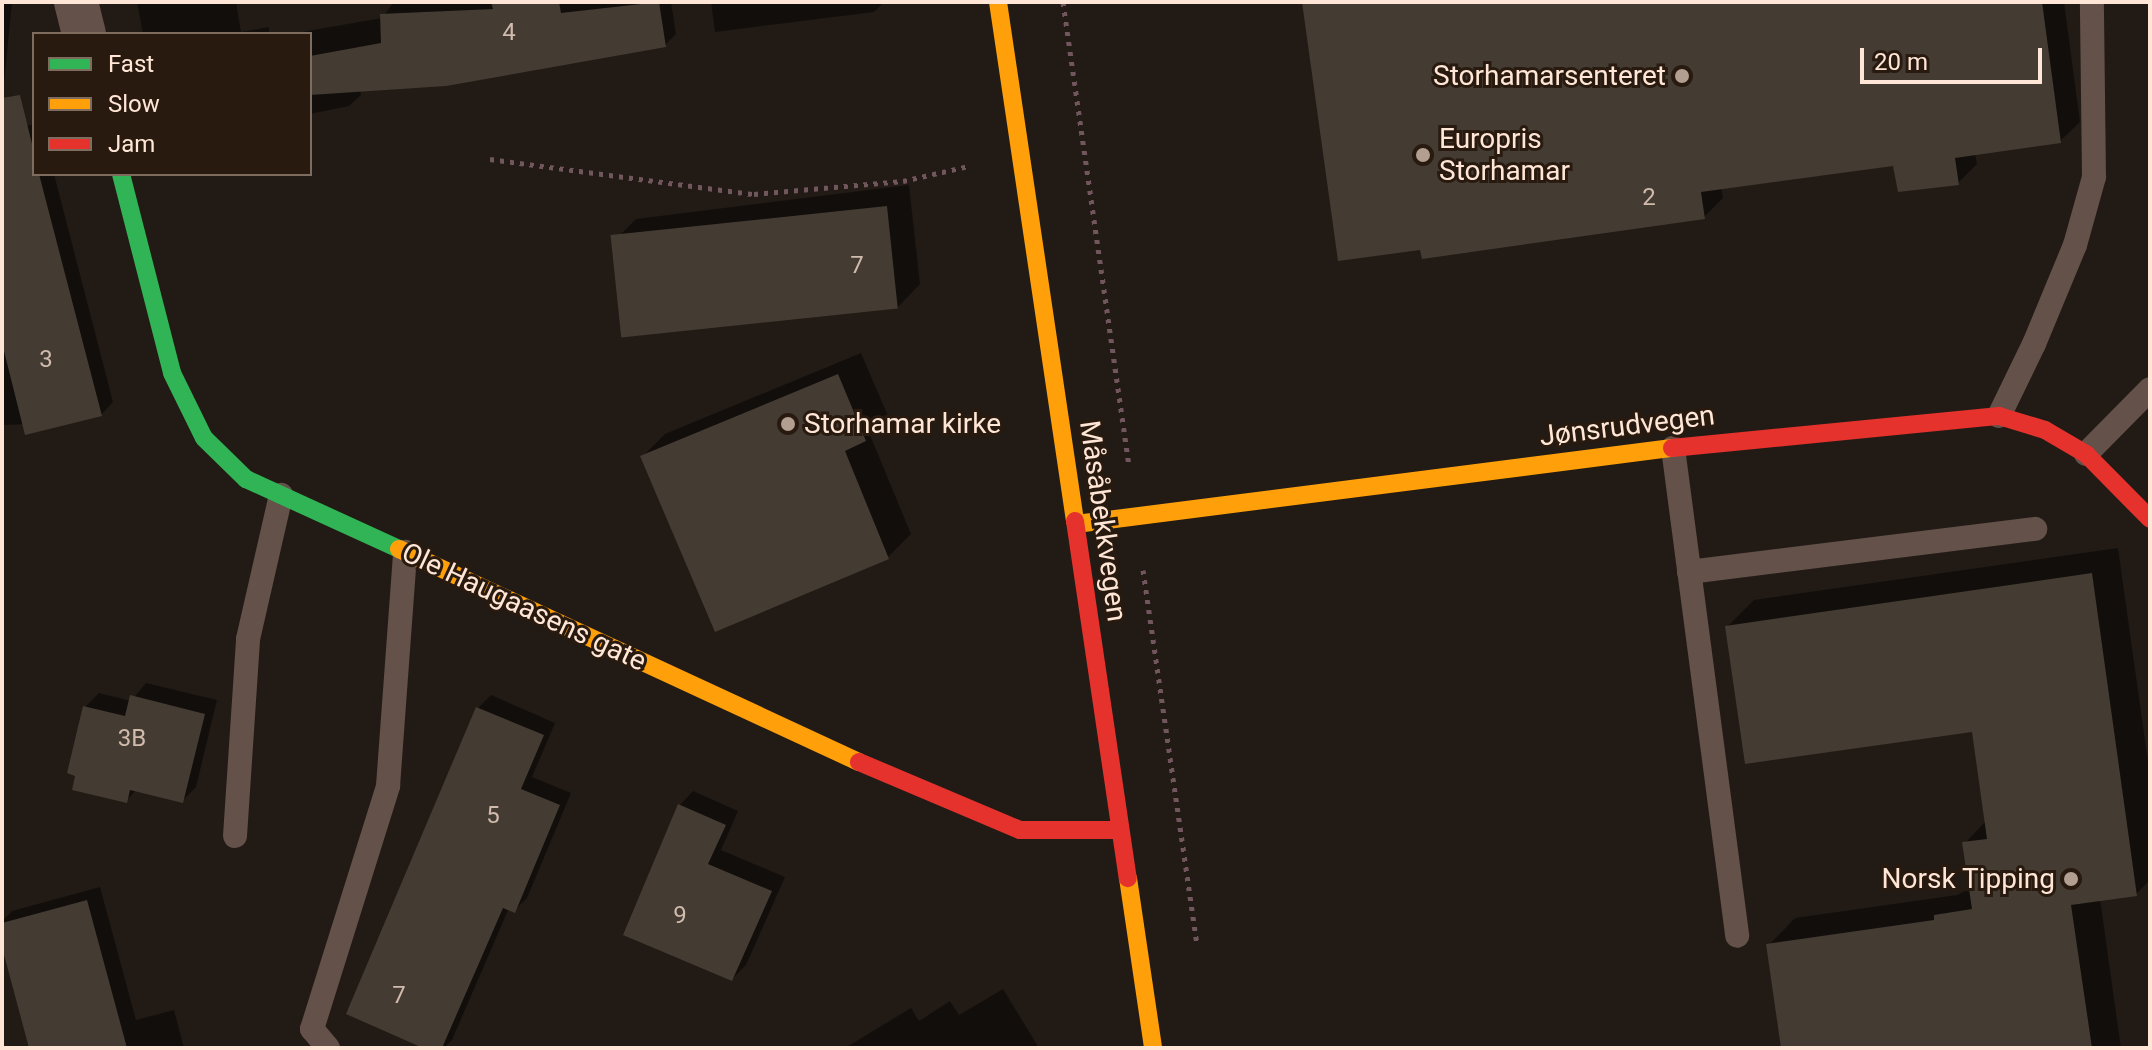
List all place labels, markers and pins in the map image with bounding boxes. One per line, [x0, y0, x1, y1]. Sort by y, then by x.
place label: Storhamarsenteret [1433, 59, 1666, 93]
marker: Storhamarsenteret [1673, 67, 1691, 85]
place label: Europris Storhamar [1439, 122, 1570, 188]
marker: Europris Storhamar [1414, 146, 1432, 164]
place label: Storhamar kirke [804, 407, 1001, 441]
marker: Storhamar kirke [779, 415, 797, 433]
place label: Norsk Tipping [1881, 862, 2055, 896]
marker: Norsk Tipping [2062, 870, 2080, 888]

